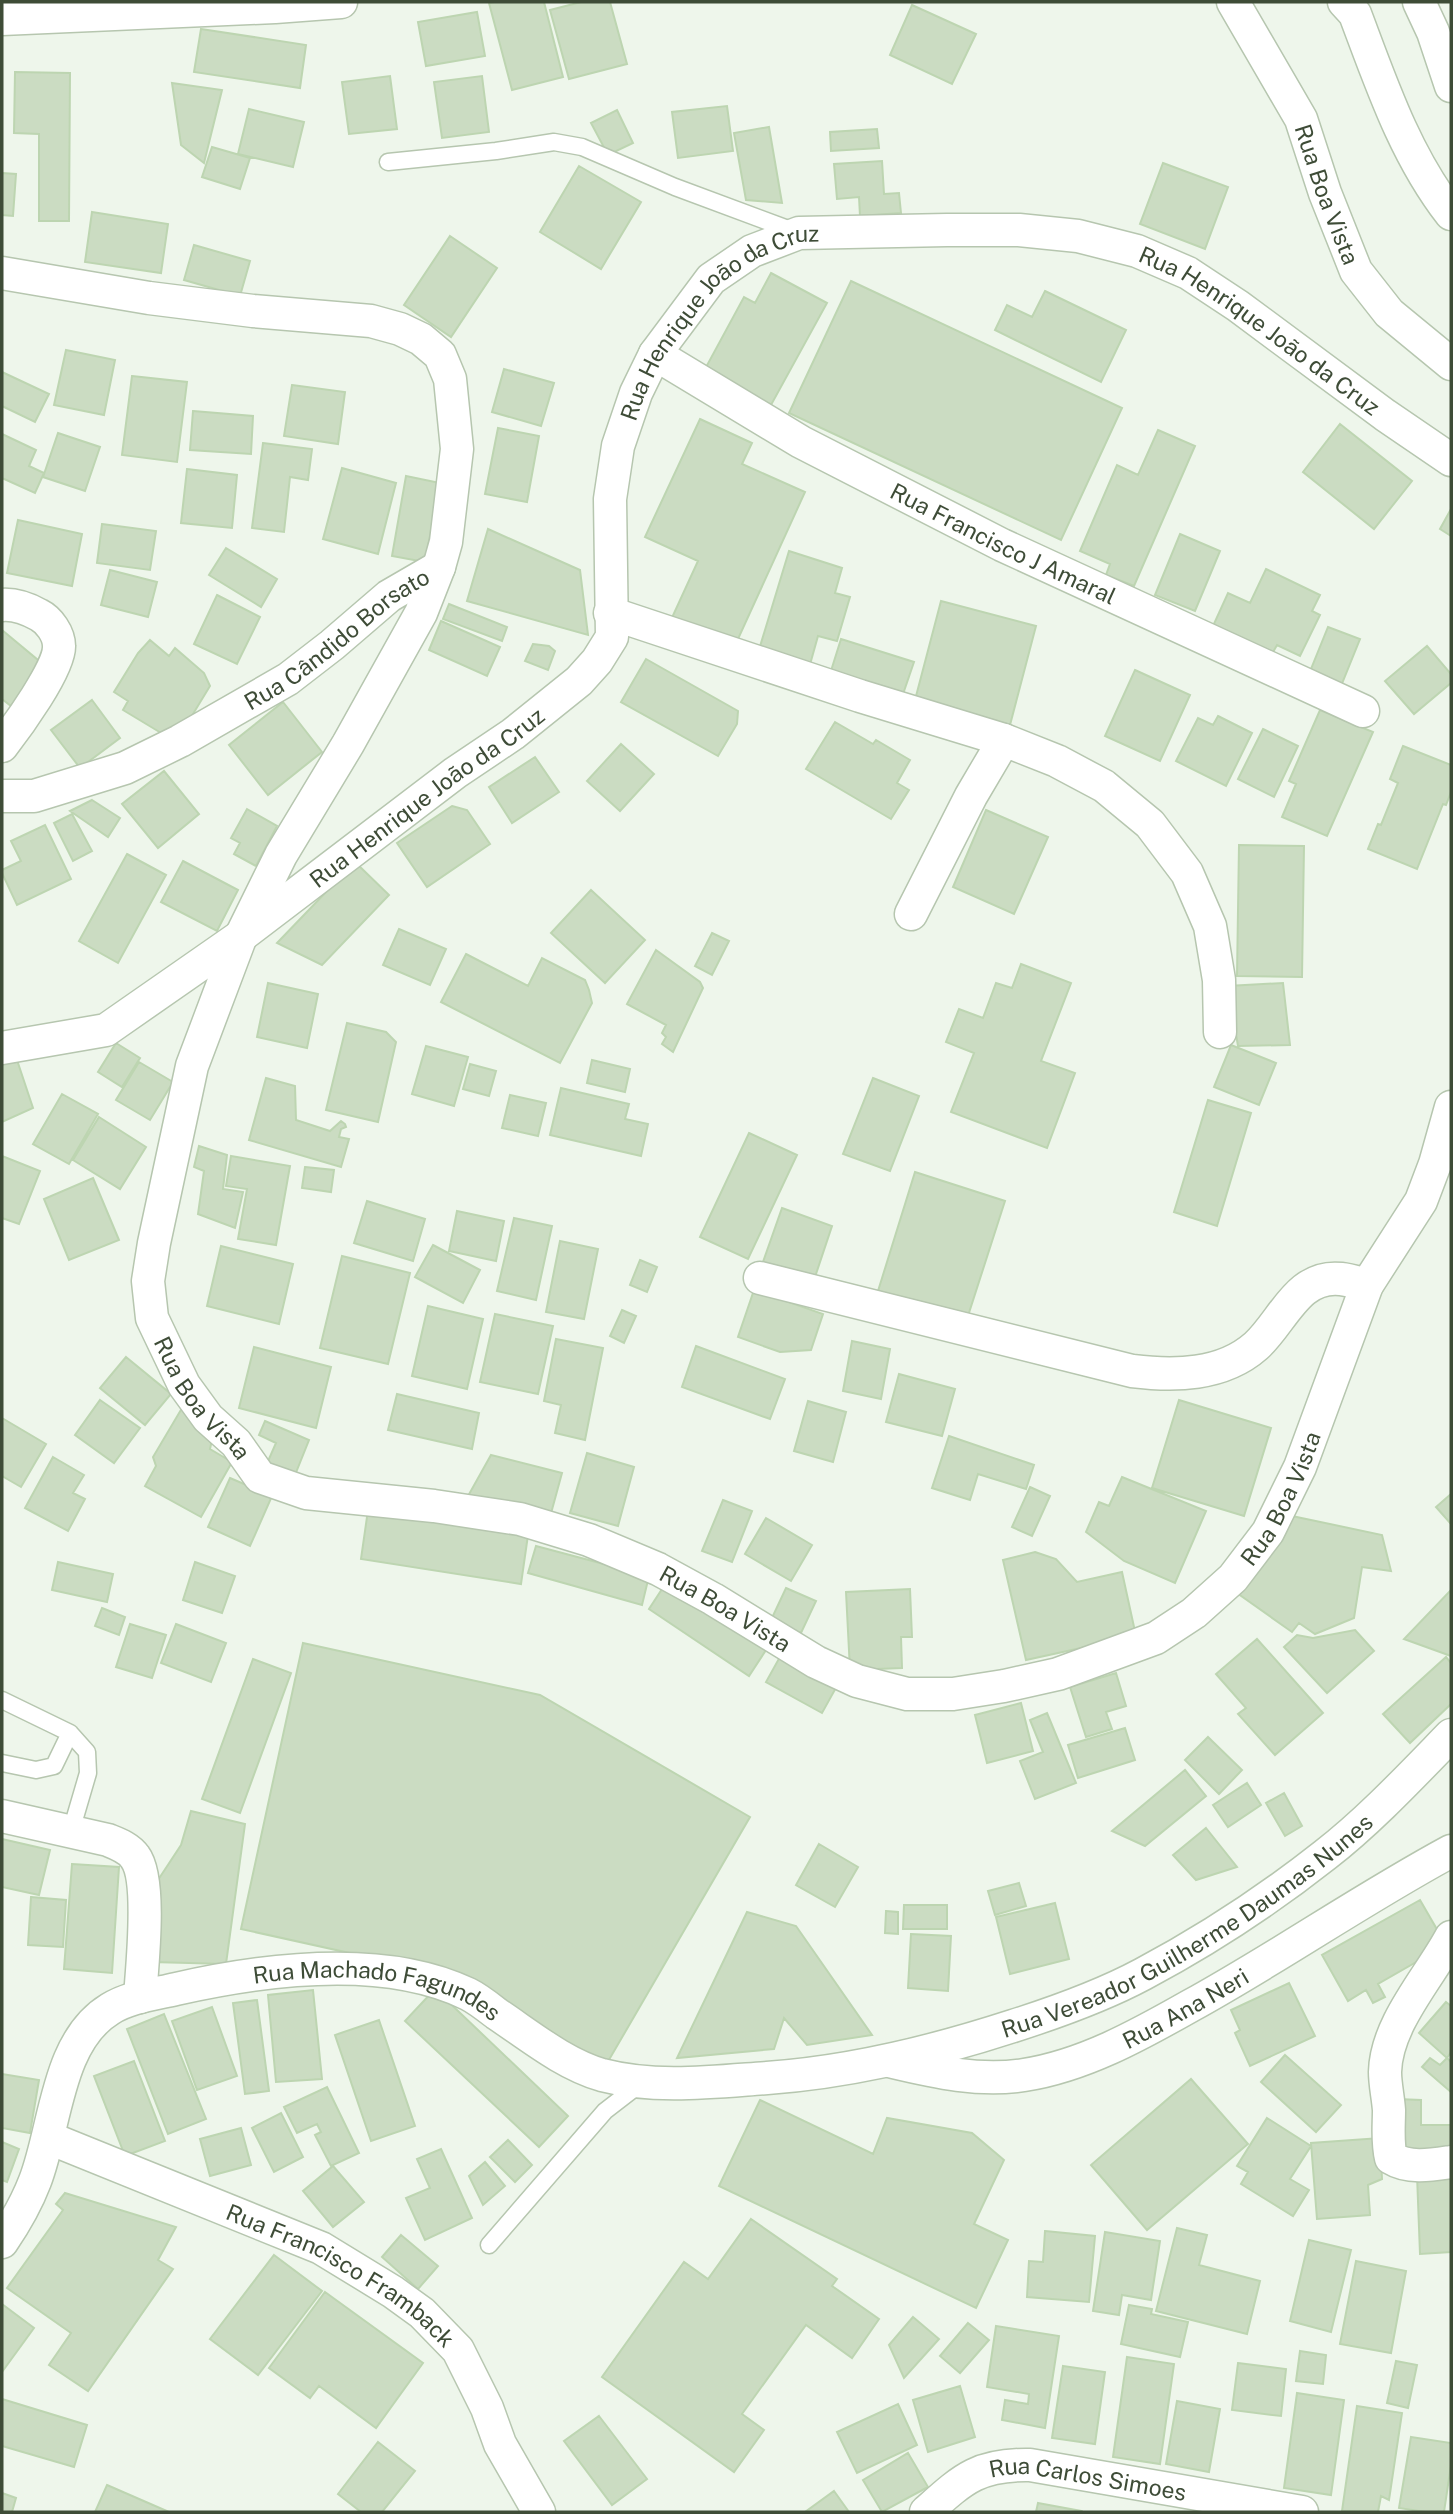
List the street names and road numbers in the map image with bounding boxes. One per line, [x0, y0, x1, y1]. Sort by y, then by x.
street label: Rua Boa Vista [1290, 121, 1365, 268]
street label: Rua Henrique João da Cruz [614, 219, 819, 424]
street label: Rua Henrique João da Cruz [1135, 240, 1385, 420]
street label: Rua Francisco J Amaral [886, 477, 1121, 609]
street label: Rua Cândido Borsato [239, 562, 434, 715]
street label: Rua Henrique João da Cruz [304, 701, 549, 893]
street label: Rua Boa Vista [149, 1332, 257, 1464]
street label: Rua Boa Vista [1234, 1428, 1325, 1570]
street label: Rua Boa Vista [655, 1559, 796, 1657]
street label: Rua Vereador Guilherme Daumas Nunes [998, 1808, 1378, 2042]
street label: Rua Machado Fagundes [251, 1955, 507, 2026]
street label: Rua Ana Neri [1118, 1962, 1253, 2054]
street label: Rua Francisco Framback [223, 2198, 461, 2352]
street label: Rua Carlos Simoes [987, 2451, 1189, 2505]

